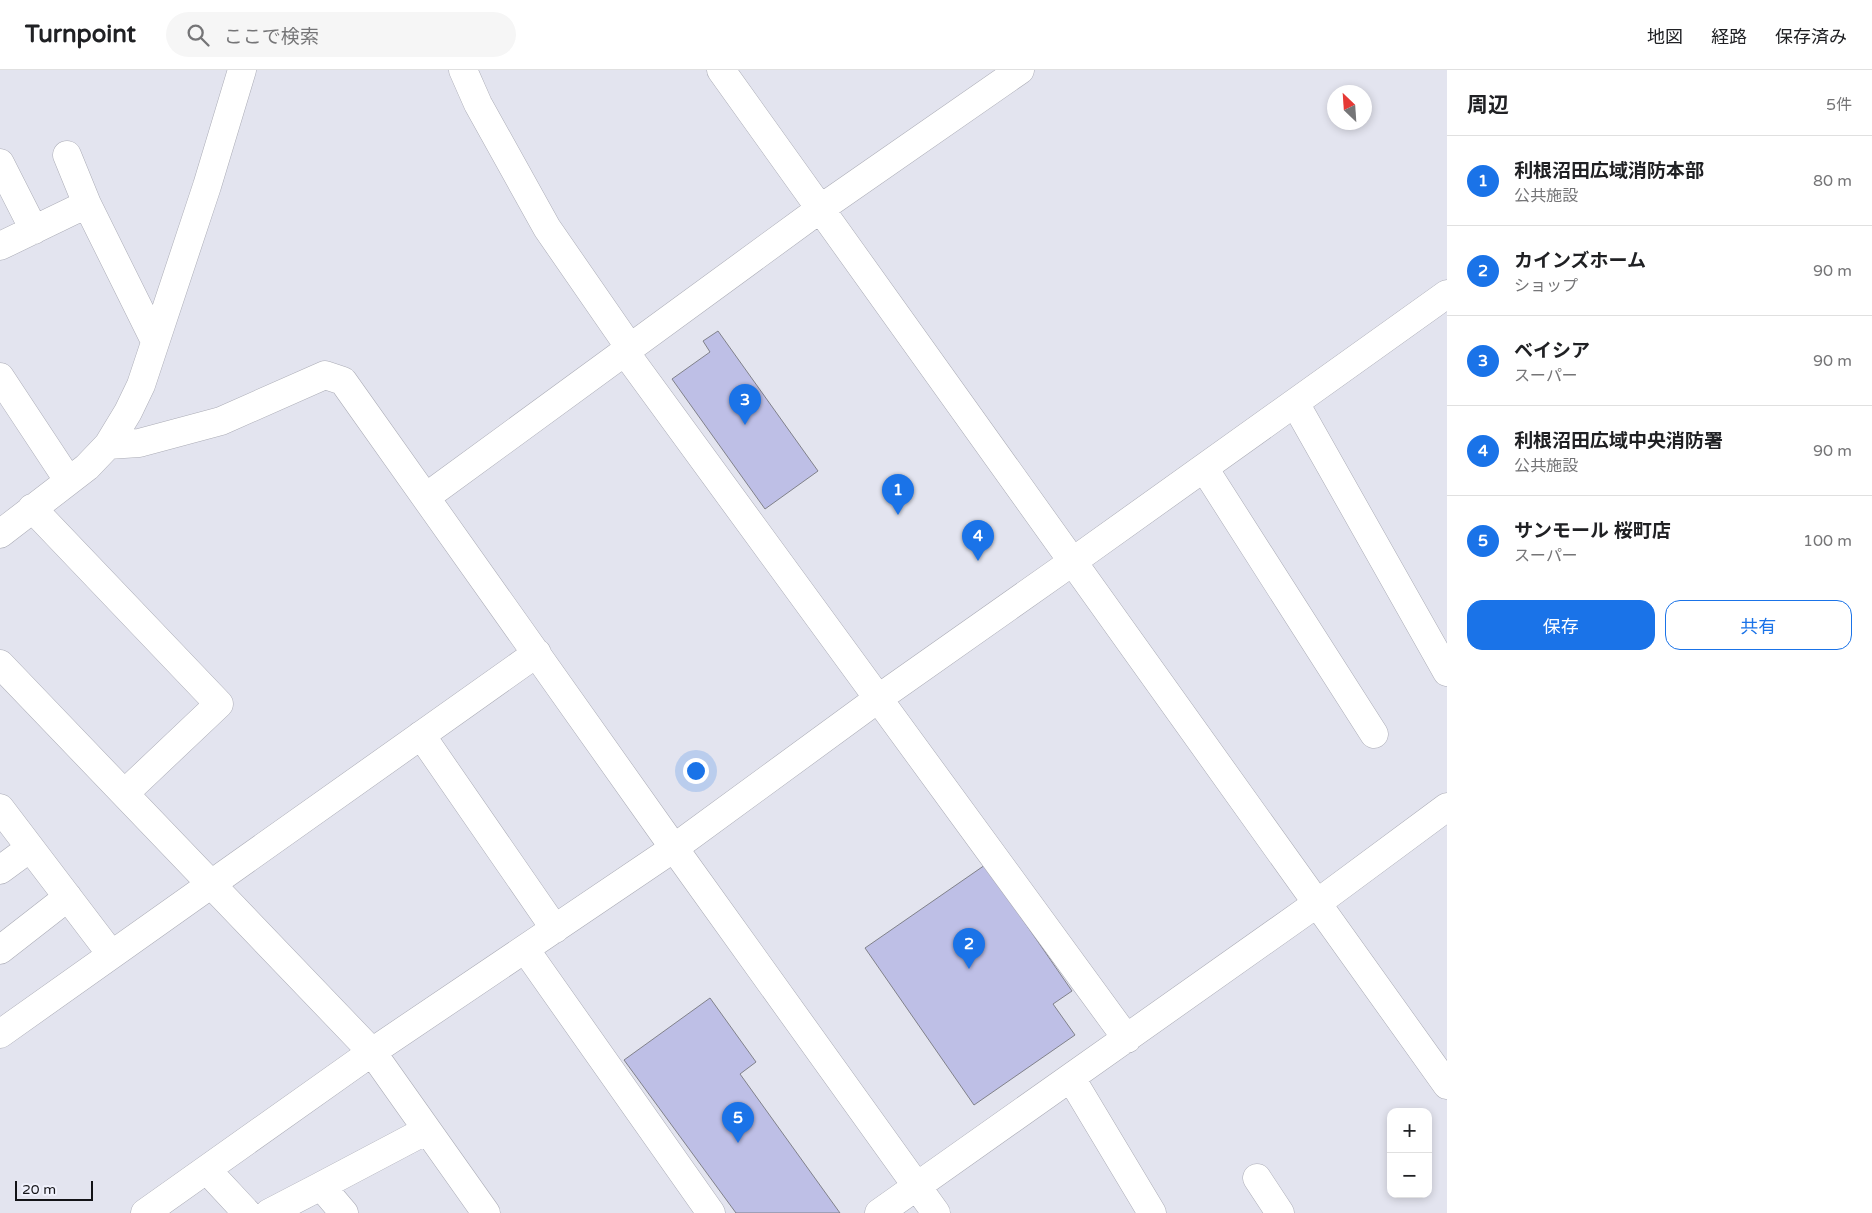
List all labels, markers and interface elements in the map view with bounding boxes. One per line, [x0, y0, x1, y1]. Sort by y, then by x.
search box [166, 12, 516, 57]
text: Turnpoint [25, 20, 136, 49]
icon: search [184, 21, 212, 49]
text: ここで検索 [224, 26, 319, 48]
text: 地図 [1647, 26, 1683, 48]
text: 経路 [1711, 26, 1747, 48]
text: 保存済み [1775, 26, 1847, 48]
north arrow [1327, 85, 1372, 130]
text: 周辺 [1467, 93, 1509, 118]
text: 5件 [1826, 95, 1852, 115]
text: 利根沼田広域消防本部 [1514, 160, 1704, 182]
text: 1 [1478, 171, 1488, 191]
text: 80 m [1813, 171, 1852, 191]
text: 公共施設 [1514, 186, 1578, 206]
text: カインズホーム [1514, 250, 1646, 272]
text: 2 [1478, 261, 1488, 281]
text: 90 m [1813, 261, 1852, 281]
text: ショップ [1514, 276, 1578, 296]
text: ベイシア [1514, 340, 1590, 362]
text: 3 [1478, 351, 1488, 371]
text: 90 m [1813, 351, 1852, 371]
text: スーパー [1514, 366, 1578, 386]
pin: 3 [729, 384, 761, 425]
text: 利根沼田広域中央消防署 [1514, 430, 1723, 452]
text: 4 [1478, 441, 1488, 461]
text: 90 m [1813, 441, 1852, 461]
text: 公共施設 [1514, 456, 1578, 476]
pin: 1 [882, 474, 914, 515]
pin: 4 [962, 520, 994, 561]
text: サンモール 桜町店 [1514, 520, 1671, 542]
text: 5 [1478, 531, 1488, 551]
text: 100 m [1803, 531, 1852, 551]
text: スーパー [1514, 546, 1578, 566]
button: 保存 [1467, 600, 1655, 650]
button: 共有 [1665, 600, 1852, 650]
your location [683, 758, 709, 784]
pin: 2 [953, 928, 985, 969]
pin: 5 [722, 1102, 754, 1143]
map controls [1387, 1108, 1432, 1198]
button: + [1387, 1108, 1432, 1153]
button: − [1387, 1153, 1432, 1198]
scale bar [15, 1178, 92, 1201]
text: 20 m [22, 1181, 56, 1198]

